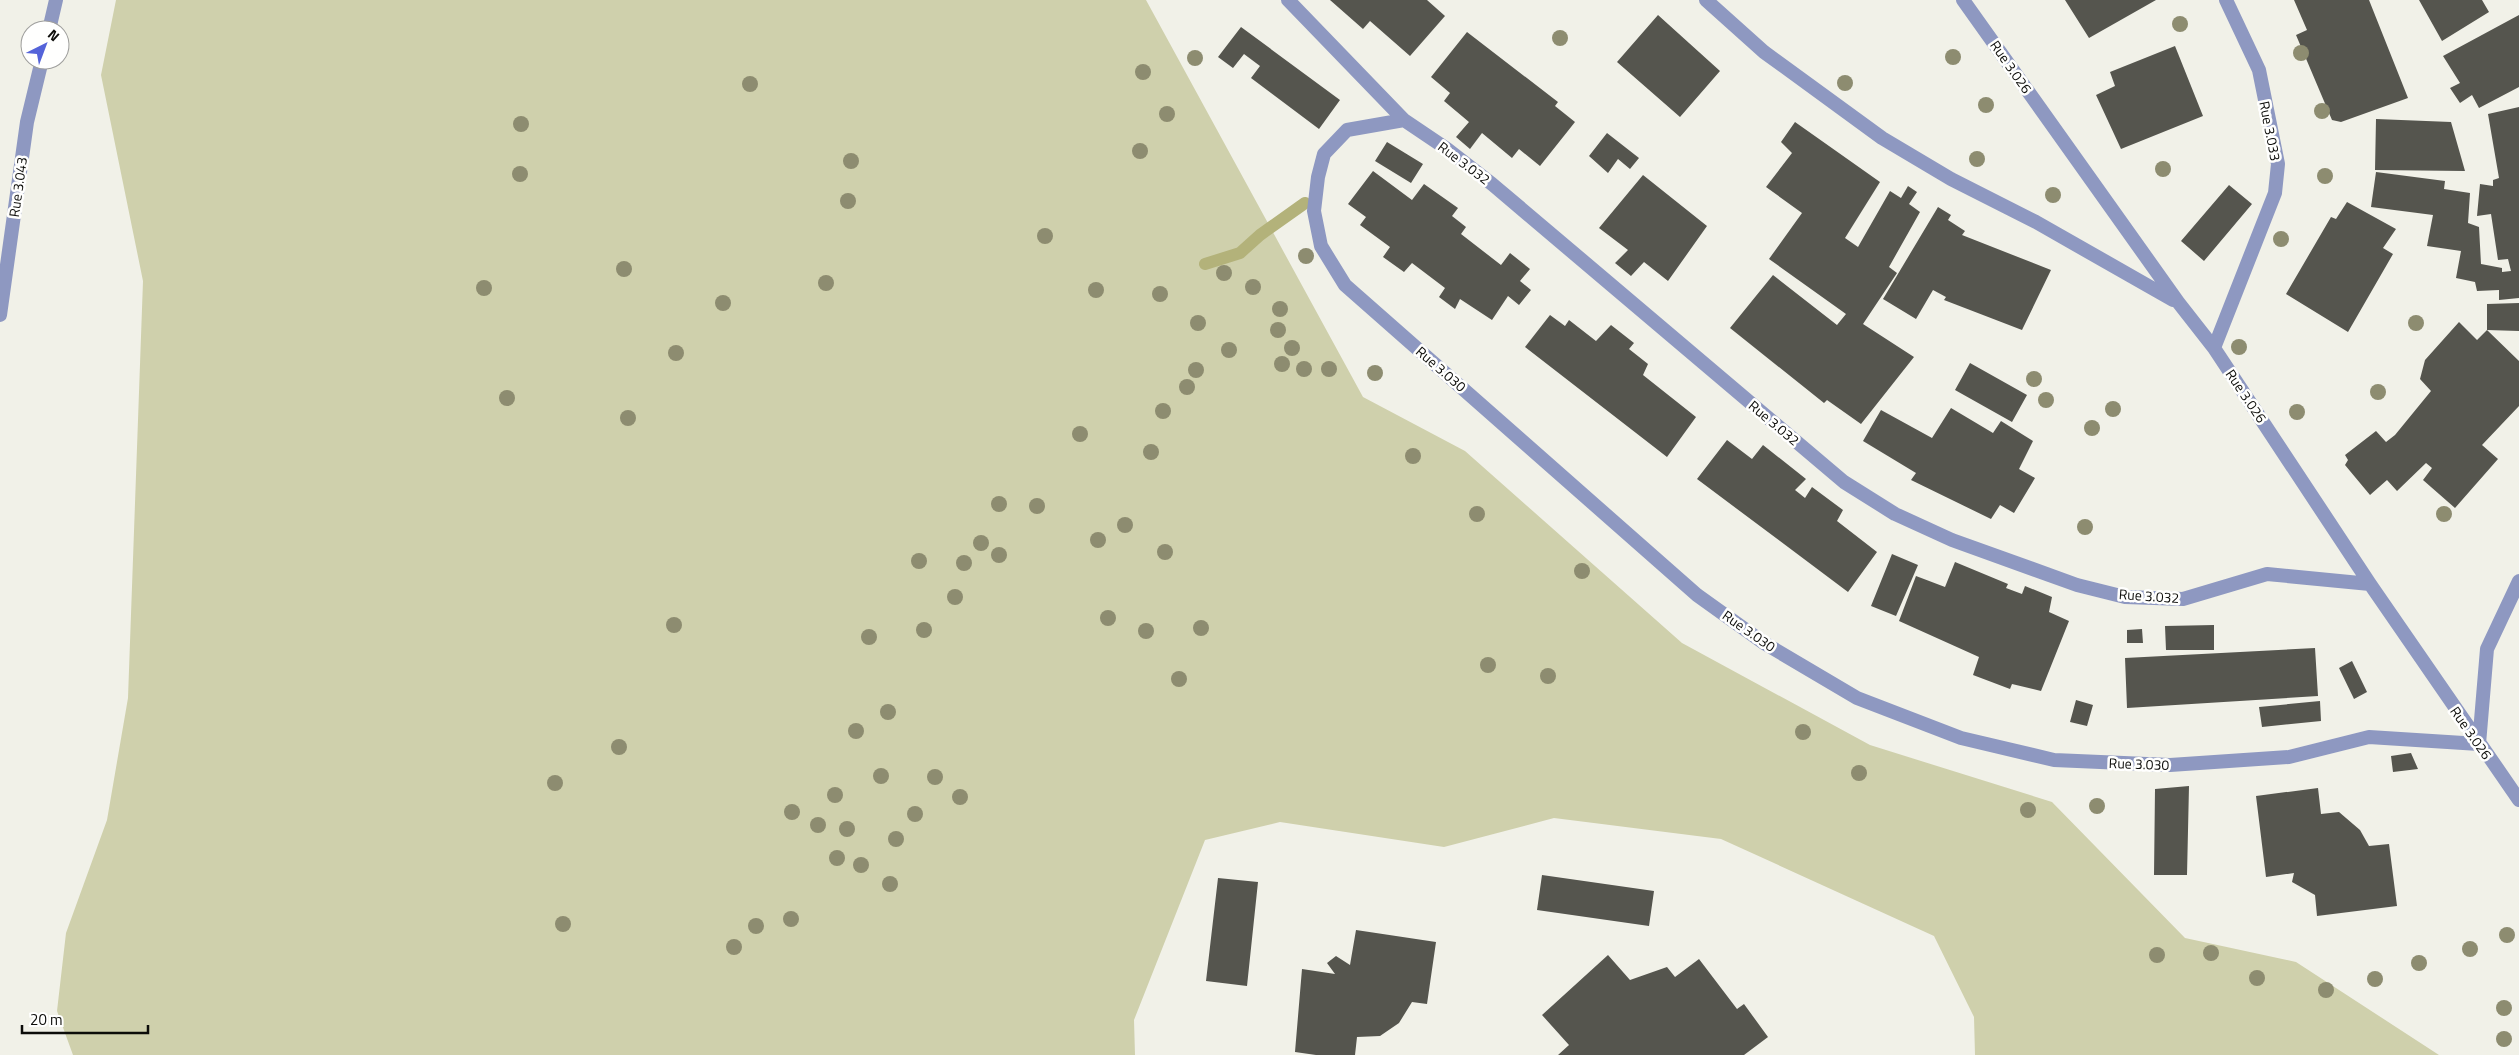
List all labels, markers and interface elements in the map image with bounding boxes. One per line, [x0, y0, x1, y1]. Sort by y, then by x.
north arrow [20, 20, 70, 70]
text: N [43, 24, 65, 46]
street label: Rue 3.026 [1985, 36, 2037, 98]
street label: Rue 3.033 [2254, 99, 2287, 163]
street label: Rue 3.032 [1434, 136, 1495, 189]
street label: Rue 3.043 [3, 155, 32, 218]
street label: Rue 3.030 [1412, 341, 1471, 397]
street label: Rue 3.026 [2221, 365, 2272, 427]
street label: Rue 3.032 [1744, 395, 1804, 450]
street label: Rue 3.032 [2118, 583, 2180, 608]
street label: Rue 3.030 [1718, 605, 1780, 657]
street label: Rue 3.026 [2445, 702, 2497, 764]
street label: Rue 3.030 [2108, 752, 2170, 775]
scale bar [22, 1002, 149, 1034]
text: 20 m [30, 1008, 63, 1031]

